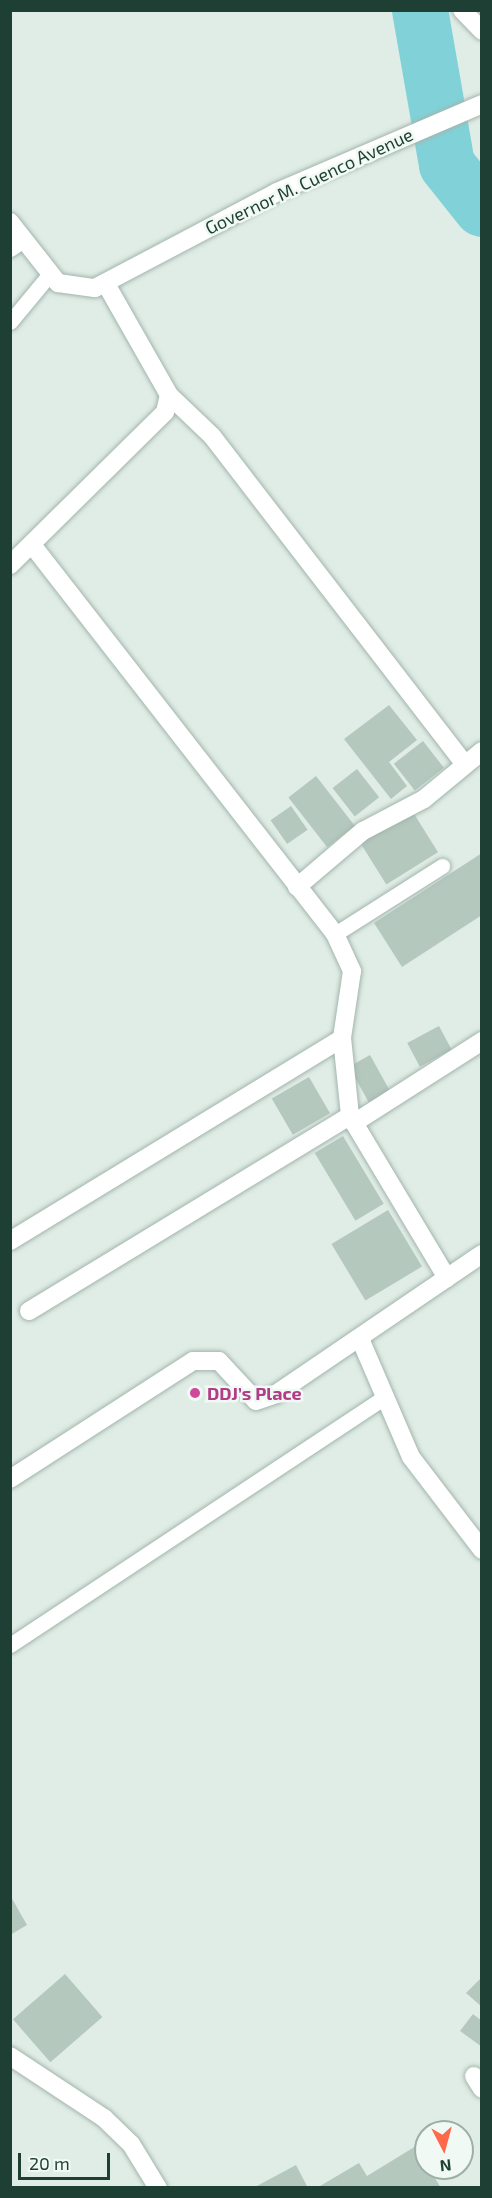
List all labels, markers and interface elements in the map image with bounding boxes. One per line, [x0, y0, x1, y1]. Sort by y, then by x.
street label: Governor M. Cuenco Avenue [201, 123, 417, 239]
place label: DDJ’s Place [207, 1382, 302, 1404]
marker: DDJ’s Place [188, 1386, 202, 1400]
north arrow [414, 2120, 474, 2180]
scale bar [21, 2141, 112, 2179]
text: 20 m [29, 2152, 70, 2174]
text: N [439, 2156, 452, 2176]

